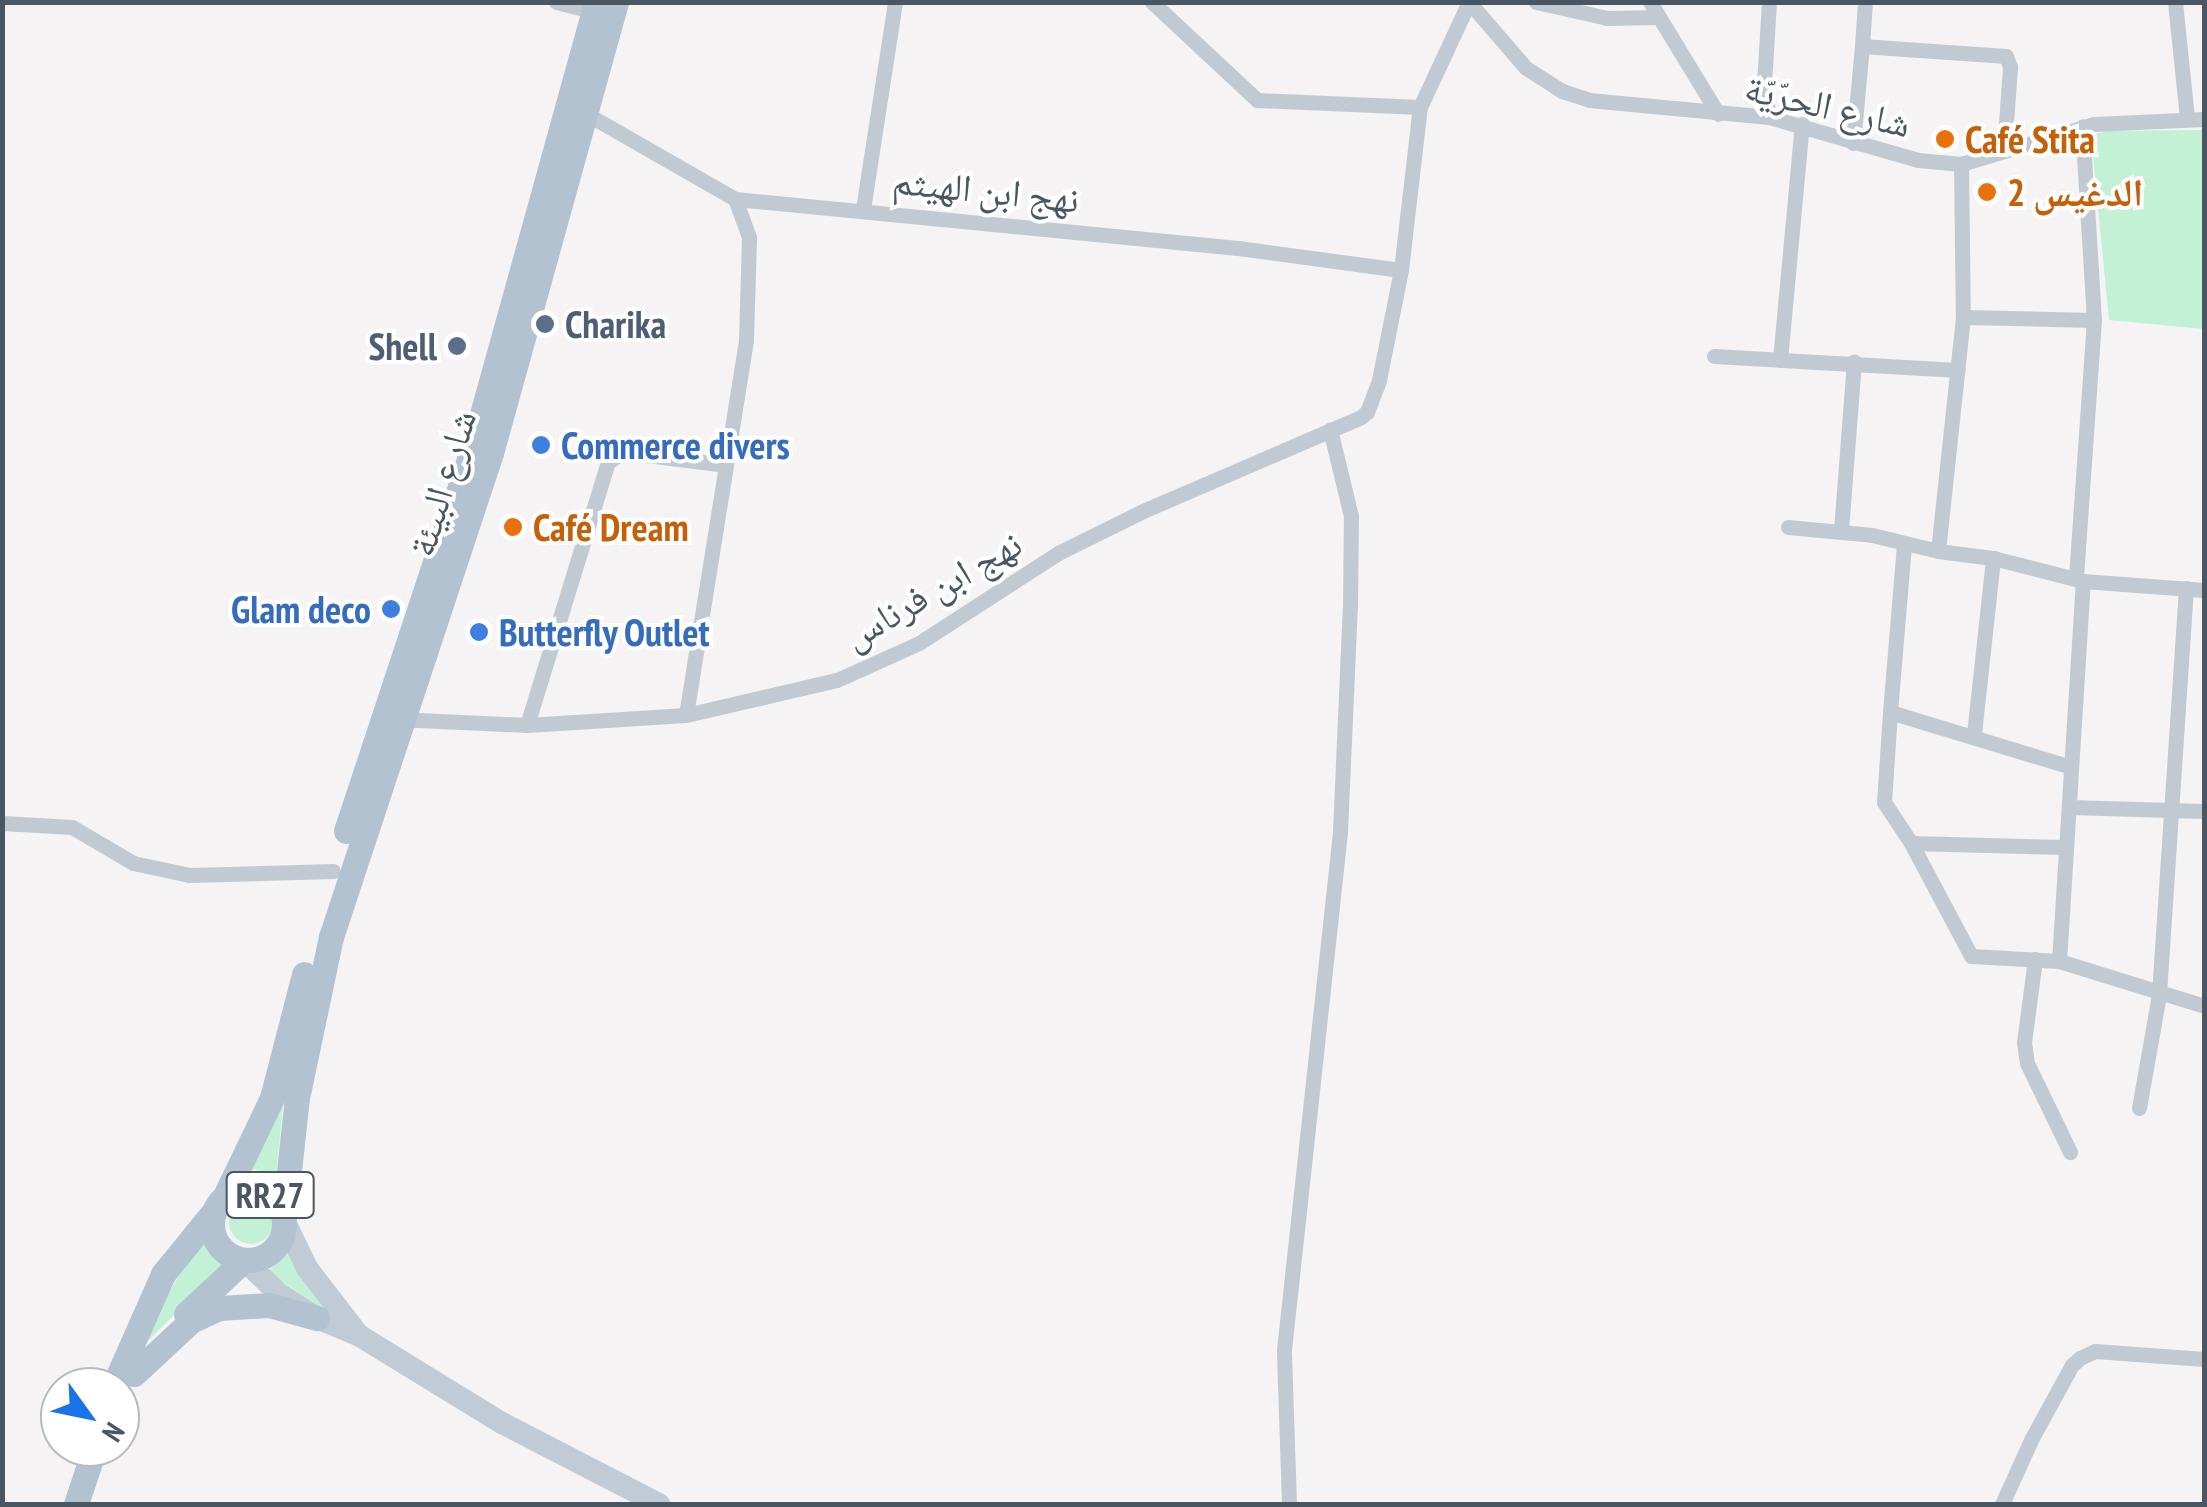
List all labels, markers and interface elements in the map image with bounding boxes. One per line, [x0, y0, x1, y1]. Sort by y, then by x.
street label: شارع الحرّيّة [1741, 64, 1915, 146]
place label: Café Stita [1965, 116, 2095, 162]
marker: Café Stita [1934, 128, 1956, 150]
street label: نهج ابن الهيثم [891, 157, 1081, 221]
place label: الدغيس 2 [2007, 169, 2143, 215]
marker: الدغيس 2 [1976, 181, 1998, 203]
place label: Charika [565, 301, 666, 347]
marker: Charika [534, 313, 556, 335]
place label: Shell [369, 323, 437, 369]
marker: Shell [446, 335, 468, 357]
street label: شارع البيئة [397, 404, 485, 562]
place label: Commerce divers [561, 422, 790, 468]
marker: Commerce divers [530, 434, 552, 456]
place label: Café Dream [533, 504, 689, 550]
marker: Café Dream [502, 516, 524, 538]
street label: نهج ابن فرناس [835, 520, 1029, 658]
place label: Glam deco [231, 586, 371, 632]
marker: Glam deco [380, 598, 402, 620]
place label: Butterfly Outlet [499, 609, 711, 655]
marker: Butterfly Outlet [468, 621, 490, 643]
road number: RR27 [225, 1165, 315, 1225]
north arrow [40, 1367, 140, 1467]
text: N [94, 1416, 134, 1449]

